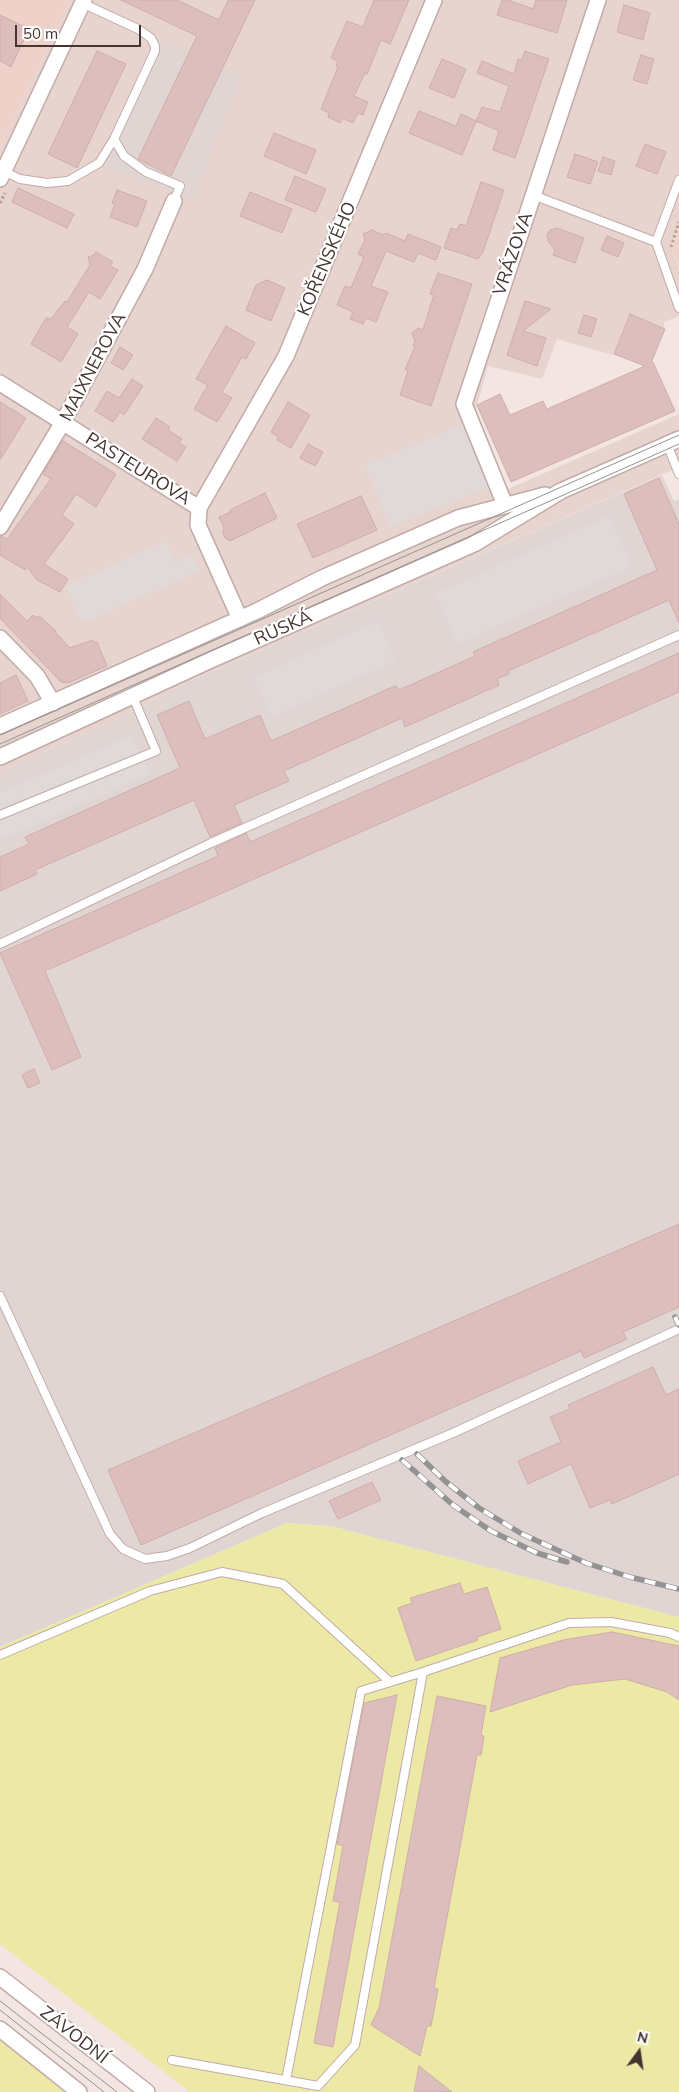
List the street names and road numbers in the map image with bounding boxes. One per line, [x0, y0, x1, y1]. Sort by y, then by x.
street label: KOŘENSKÉHO [293, 199, 361, 319]
street label: VRÁZOVA [489, 209, 537, 299]
street label: MAIXNEROVA [55, 309, 131, 425]
street label: PASTEUROVA [81, 428, 195, 510]
street label: RUSKÁ [251, 606, 315, 650]
street label: ZÁVODNÍ [36, 2002, 112, 2068]

